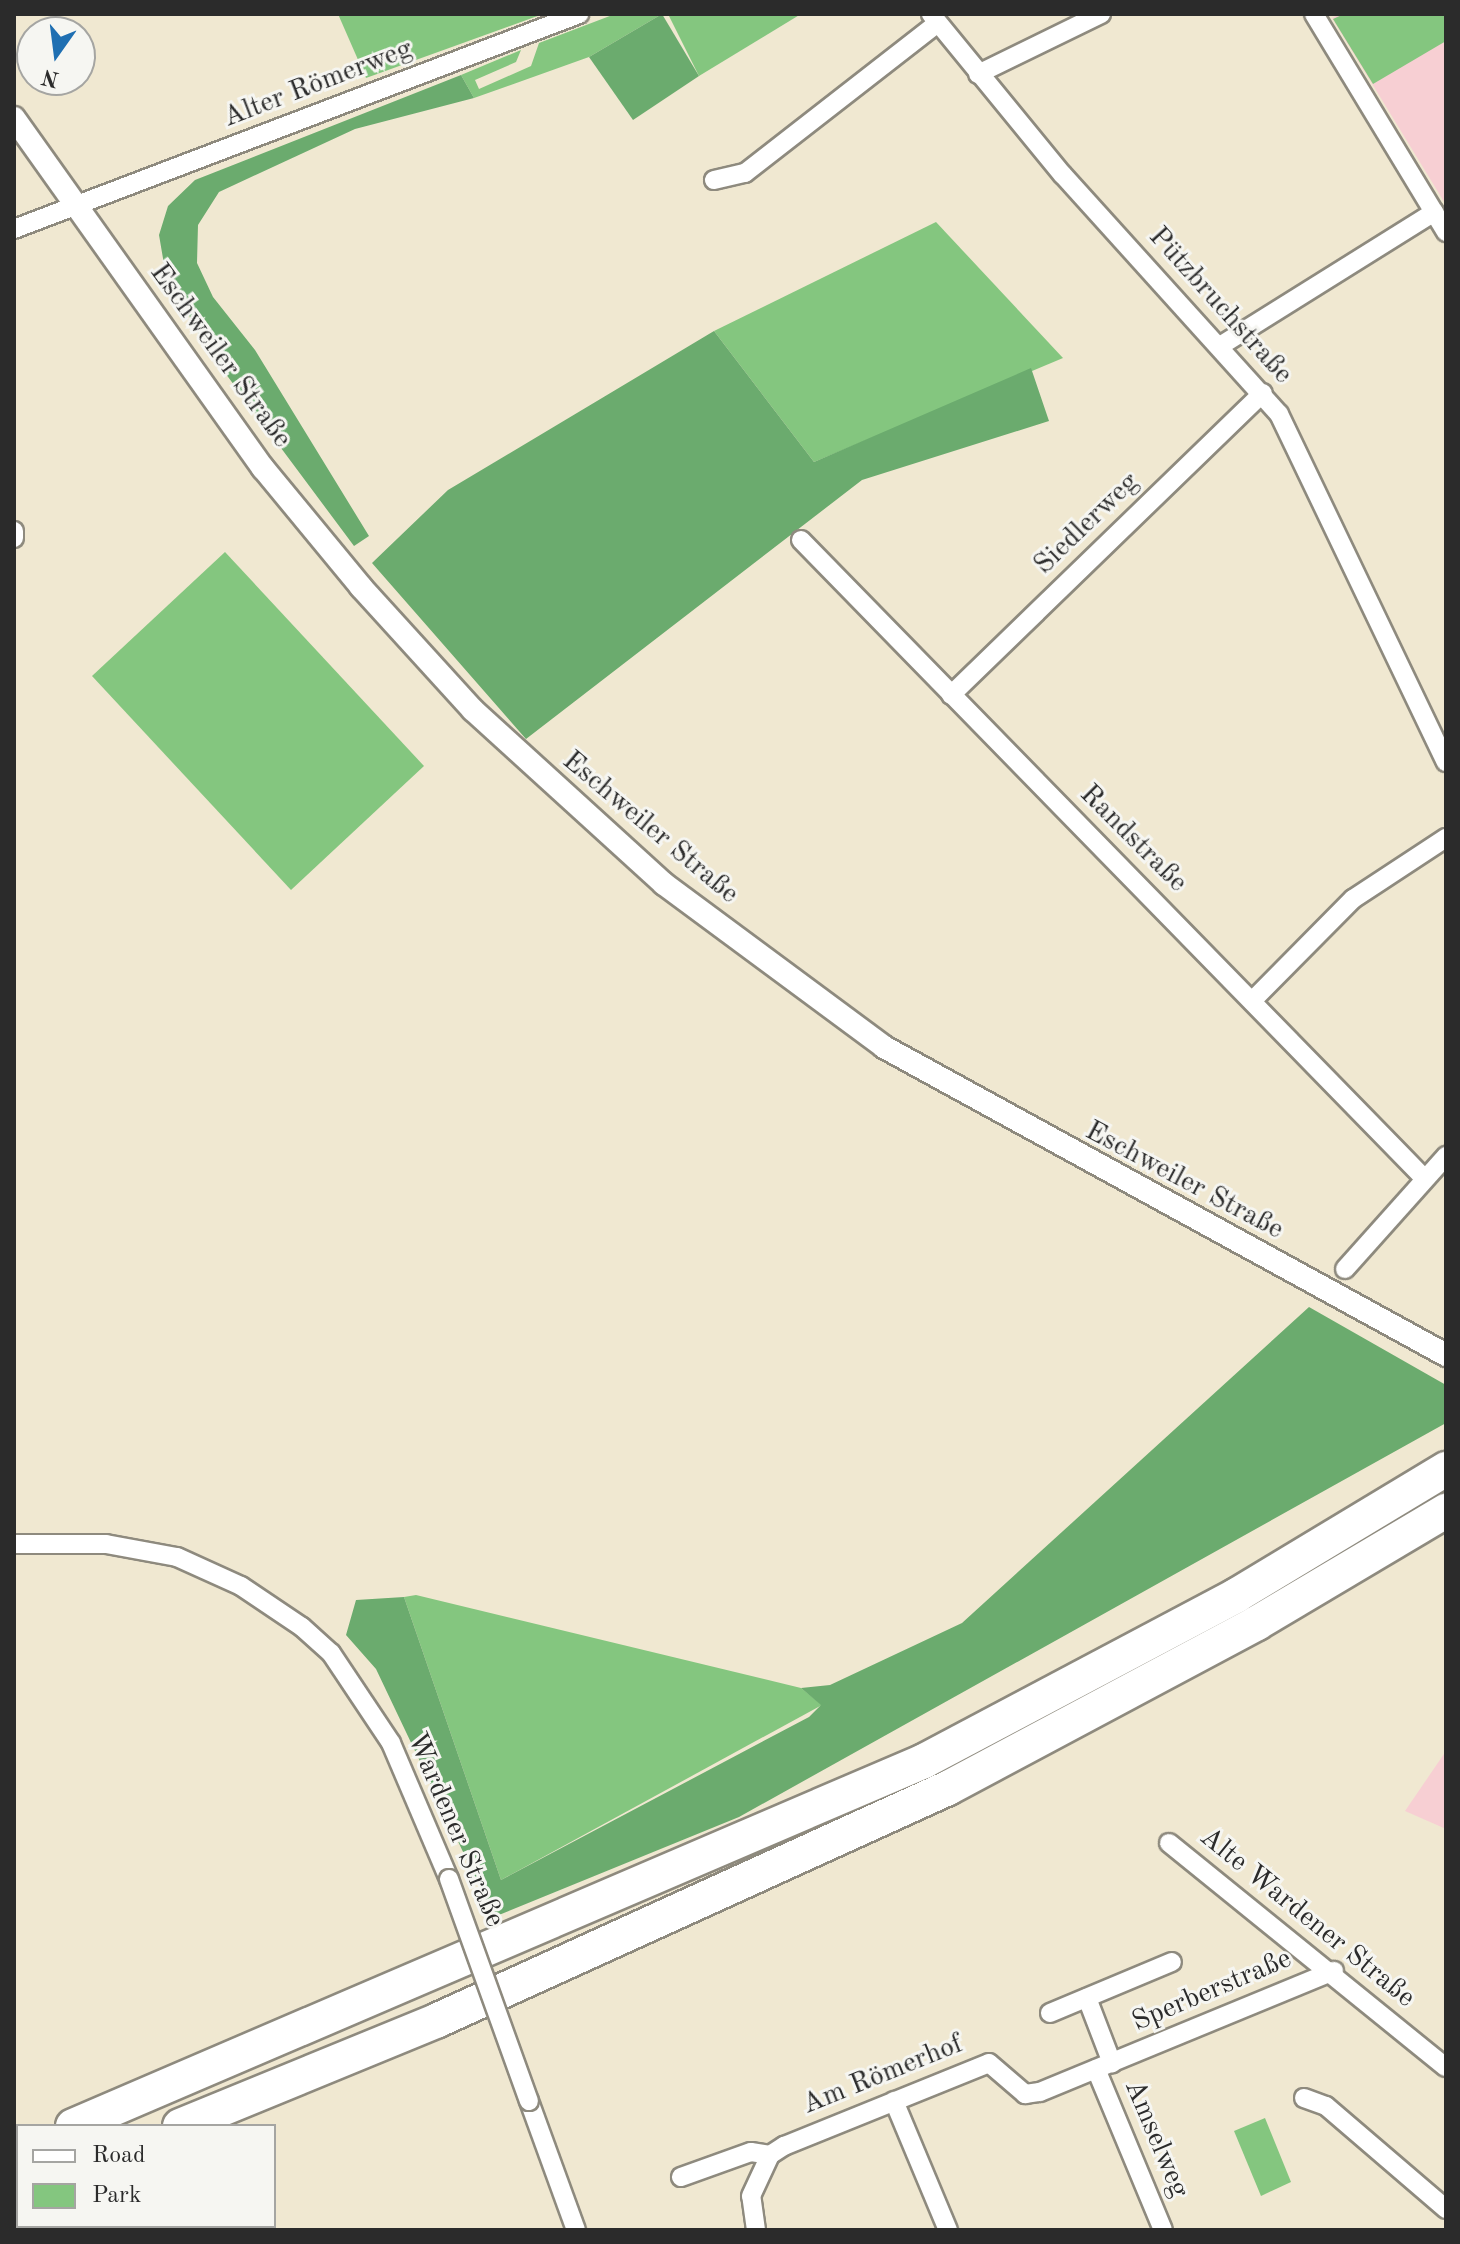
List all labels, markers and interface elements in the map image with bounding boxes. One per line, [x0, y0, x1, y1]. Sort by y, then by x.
north arrow [16, 16, 96, 96]
street label: Alter Römerweg [219, 33, 417, 135]
text: N [40, 65, 61, 90]
street label: Pützbruchstraße [1141, 221, 1299, 391]
street label: Eschweiler Straße [142, 257, 298, 455]
street label: Siedlerweg [1028, 466, 1146, 582]
street label: Eschweiler Straße [555, 745, 745, 911]
street label: Randstraße [1072, 778, 1194, 900]
street label: Eschweiler Straße [1079, 1115, 1289, 1247]
street label: Wardener Straße [399, 1728, 511, 1932]
street label: Alte Wardener Straße [1193, 1821, 1421, 2015]
street label: Sperberstraße [1127, 1942, 1297, 2040]
street label: Am Römerhof [798, 2028, 968, 2122]
street label: Amselweg [1116, 2075, 1196, 2203]
legend [16, 2124, 276, 2228]
text: Road [92, 2144, 145, 2168]
text: Park [92, 2184, 141, 2208]

